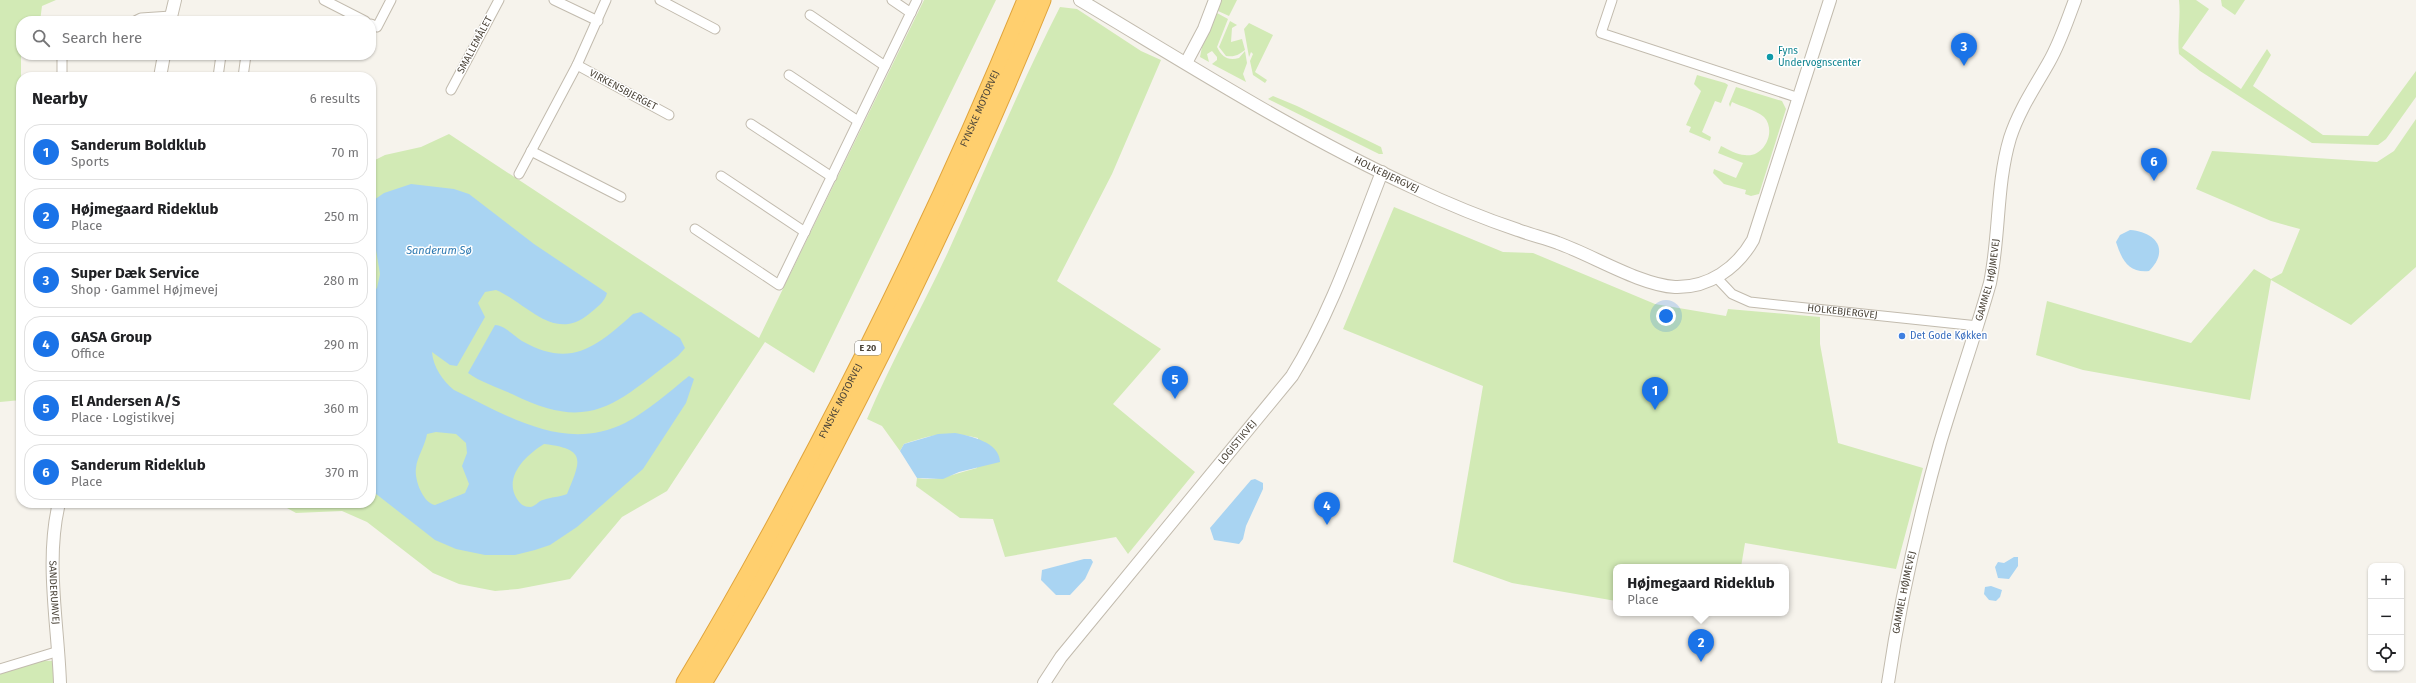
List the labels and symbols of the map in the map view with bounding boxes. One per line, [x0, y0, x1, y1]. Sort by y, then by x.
street label: SMALLEMÅLET [453, 13, 496, 76]
pin: 3 [1951, 33, 1977, 66]
place label: Fyns Undervognscenter [1778, 45, 1861, 69]
marker: Fyns Undervognscenter [1765, 52, 1775, 62]
street label: VIRKENSBJERGET [587, 67, 660, 113]
street label: FYNSKE MOTORVEJ [958, 69, 1002, 149]
pin: 6 [2141, 148, 2167, 181]
street label: HOLKEBJERGVEJ [1352, 154, 1421, 195]
street label: GAMMEL HØJMEVEJ [1973, 238, 2002, 323]
water label: Sanderum Sø [405, 244, 472, 257]
street label: HOLKEBJERGVEJ [1807, 302, 1878, 321]
your location [1656, 306, 1676, 326]
place label: Det Gode Køkken [1910, 330, 1987, 342]
marker: Det Gode Køkken [1897, 331, 1907, 341]
road number: E 20 [855, 341, 881, 355]
street label: FYNSKE MOTORVEJ [816, 362, 865, 441]
pin: 5 [1162, 366, 1188, 399]
pin: 1 [1642, 377, 1668, 410]
street label: LOGISTIKVEJ [1216, 418, 1259, 467]
pin: 4 [1314, 492, 1340, 525]
street label: GAMMEL HØJMEVEJ [1890, 550, 1918, 635]
street label: SANDERUMVEJ [47, 560, 62, 625]
pin: 2 [1688, 629, 1714, 662]

